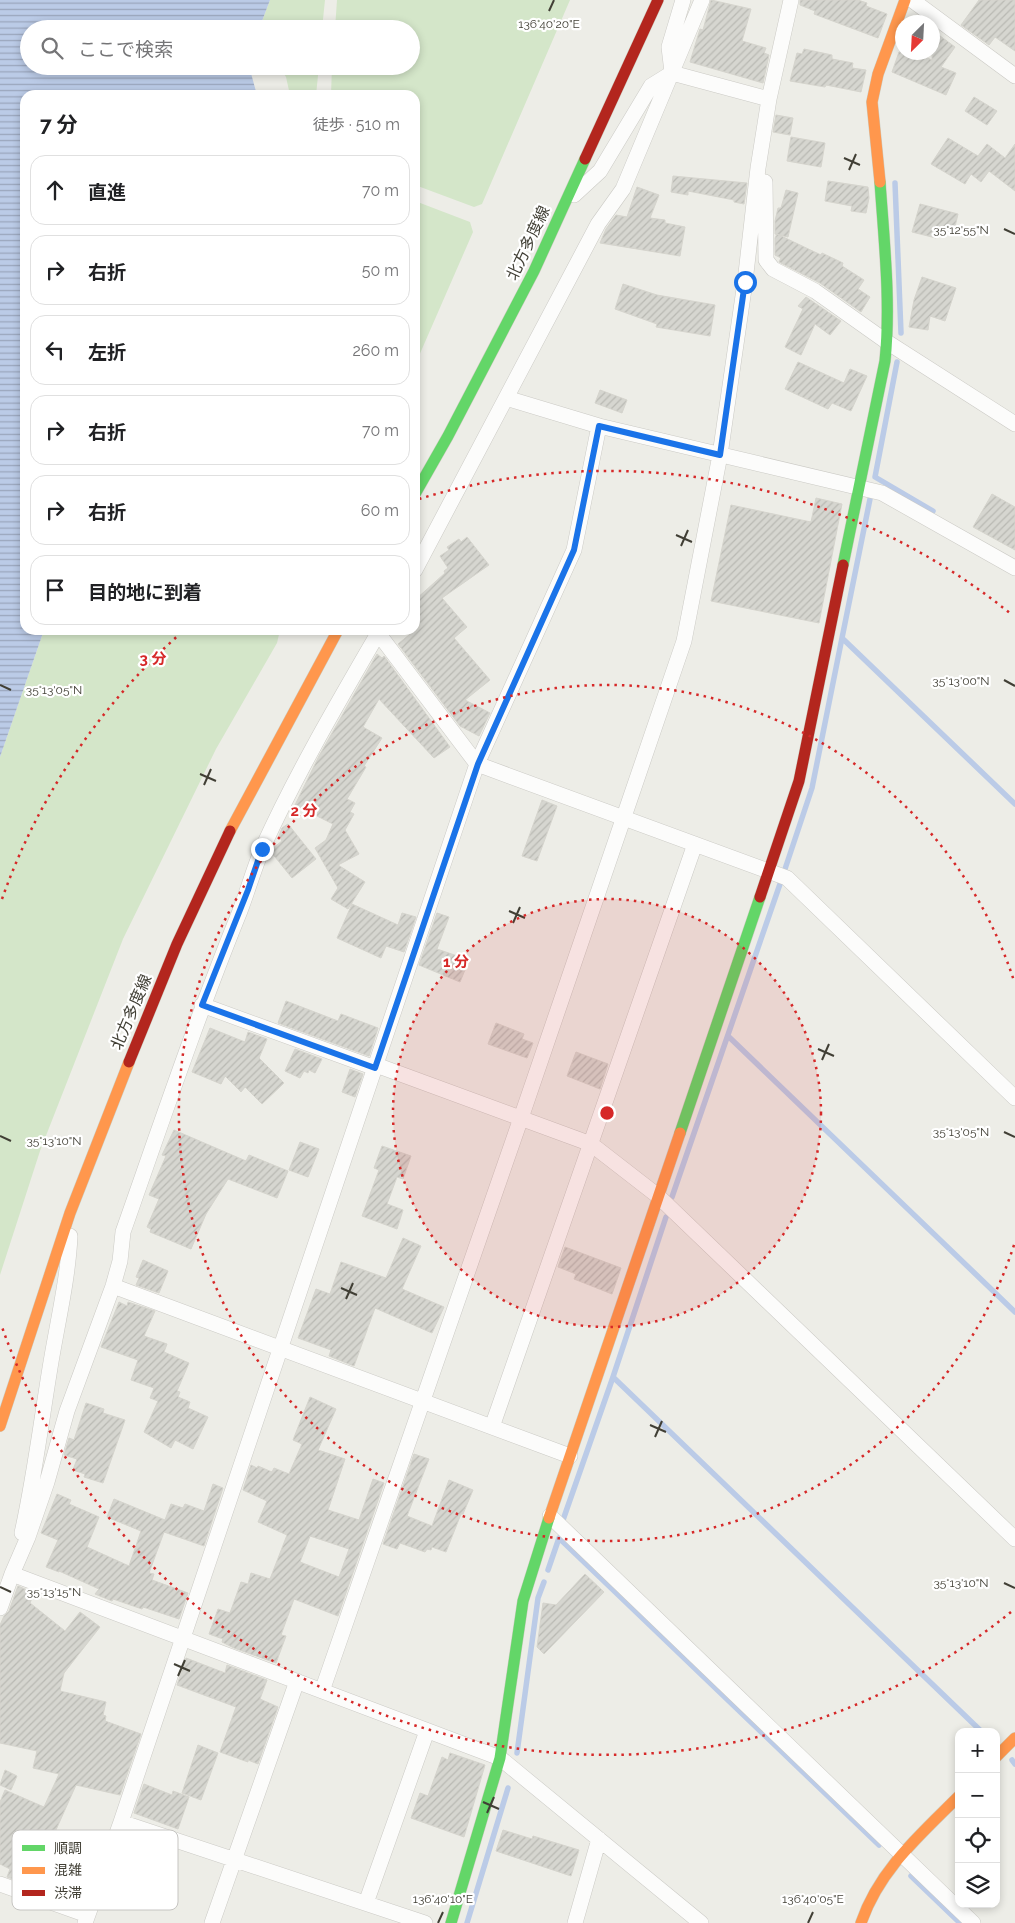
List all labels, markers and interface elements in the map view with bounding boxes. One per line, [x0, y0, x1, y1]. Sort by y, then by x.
north arrow [895, 15, 940, 60]
text: 136°40'20"E [518, 17, 580, 31]
search box [20, 20, 420, 75]
icon: search [38, 34, 66, 62]
text: ここで検索 [78, 38, 173, 60]
text: 7 分 [40, 112, 78, 137]
text: 徒歩 · 510 m [313, 115, 400, 134]
icon: ahead [41, 176, 69, 204]
text: 直進 [88, 181, 126, 203]
text: 70 m [362, 181, 399, 200]
street label: 北方多度線 [502, 203, 554, 283]
text: 35°12'55"N [933, 223, 989, 237]
icon: right [41, 256, 69, 284]
text: 右折 [88, 261, 126, 283]
text: 50 m [362, 261, 399, 280]
route start [734, 271, 757, 294]
icon: left [41, 336, 69, 364]
text: 左折 [88, 341, 126, 363]
text: 260 m [352, 341, 399, 360]
icon: right [41, 416, 69, 444]
text: 右折 [88, 421, 126, 443]
text: 70 m [362, 421, 399, 440]
icon: right [41, 496, 69, 524]
text: 右折 [88, 501, 126, 523]
text: 60 m [361, 501, 399, 520]
icon: arrive [41, 576, 69, 604]
text: 目的地に到着 [88, 581, 202, 603]
text: 3 分 [140, 650, 166, 668]
text: 35°13'00"N [932, 674, 990, 688]
text: 35°13'05"N [26, 683, 82, 697]
text: 2 分 [290, 802, 318, 820]
route end [251, 838, 274, 861]
text: 1 分 [443, 953, 469, 971]
street label: 北方多度線 [107, 971, 155, 1053]
centre of rings [598, 1104, 616, 1122]
text: 35°13'05"N [933, 1125, 989, 1139]
text: 35°13'10"N [26, 1134, 82, 1148]
text: 35°13'10"N [933, 1576, 989, 1590]
text: 35°13'15"N [27, 1585, 81, 1599]
map controls [955, 1728, 1000, 1908]
button: + [955, 1728, 1000, 1773]
button: − [955, 1773, 1000, 1818]
button: locate [955, 1818, 1000, 1863]
legend [12, 1830, 178, 1910]
text: 順調 [54, 1840, 82, 1856]
text: 混雑 [54, 1862, 82, 1878]
button: layers [955, 1863, 1000, 1908]
text: 渋滞 [54, 1885, 82, 1901]
text: 136°40'10"E [413, 1892, 473, 1906]
text: 136°40'05"E [782, 1892, 844, 1906]

